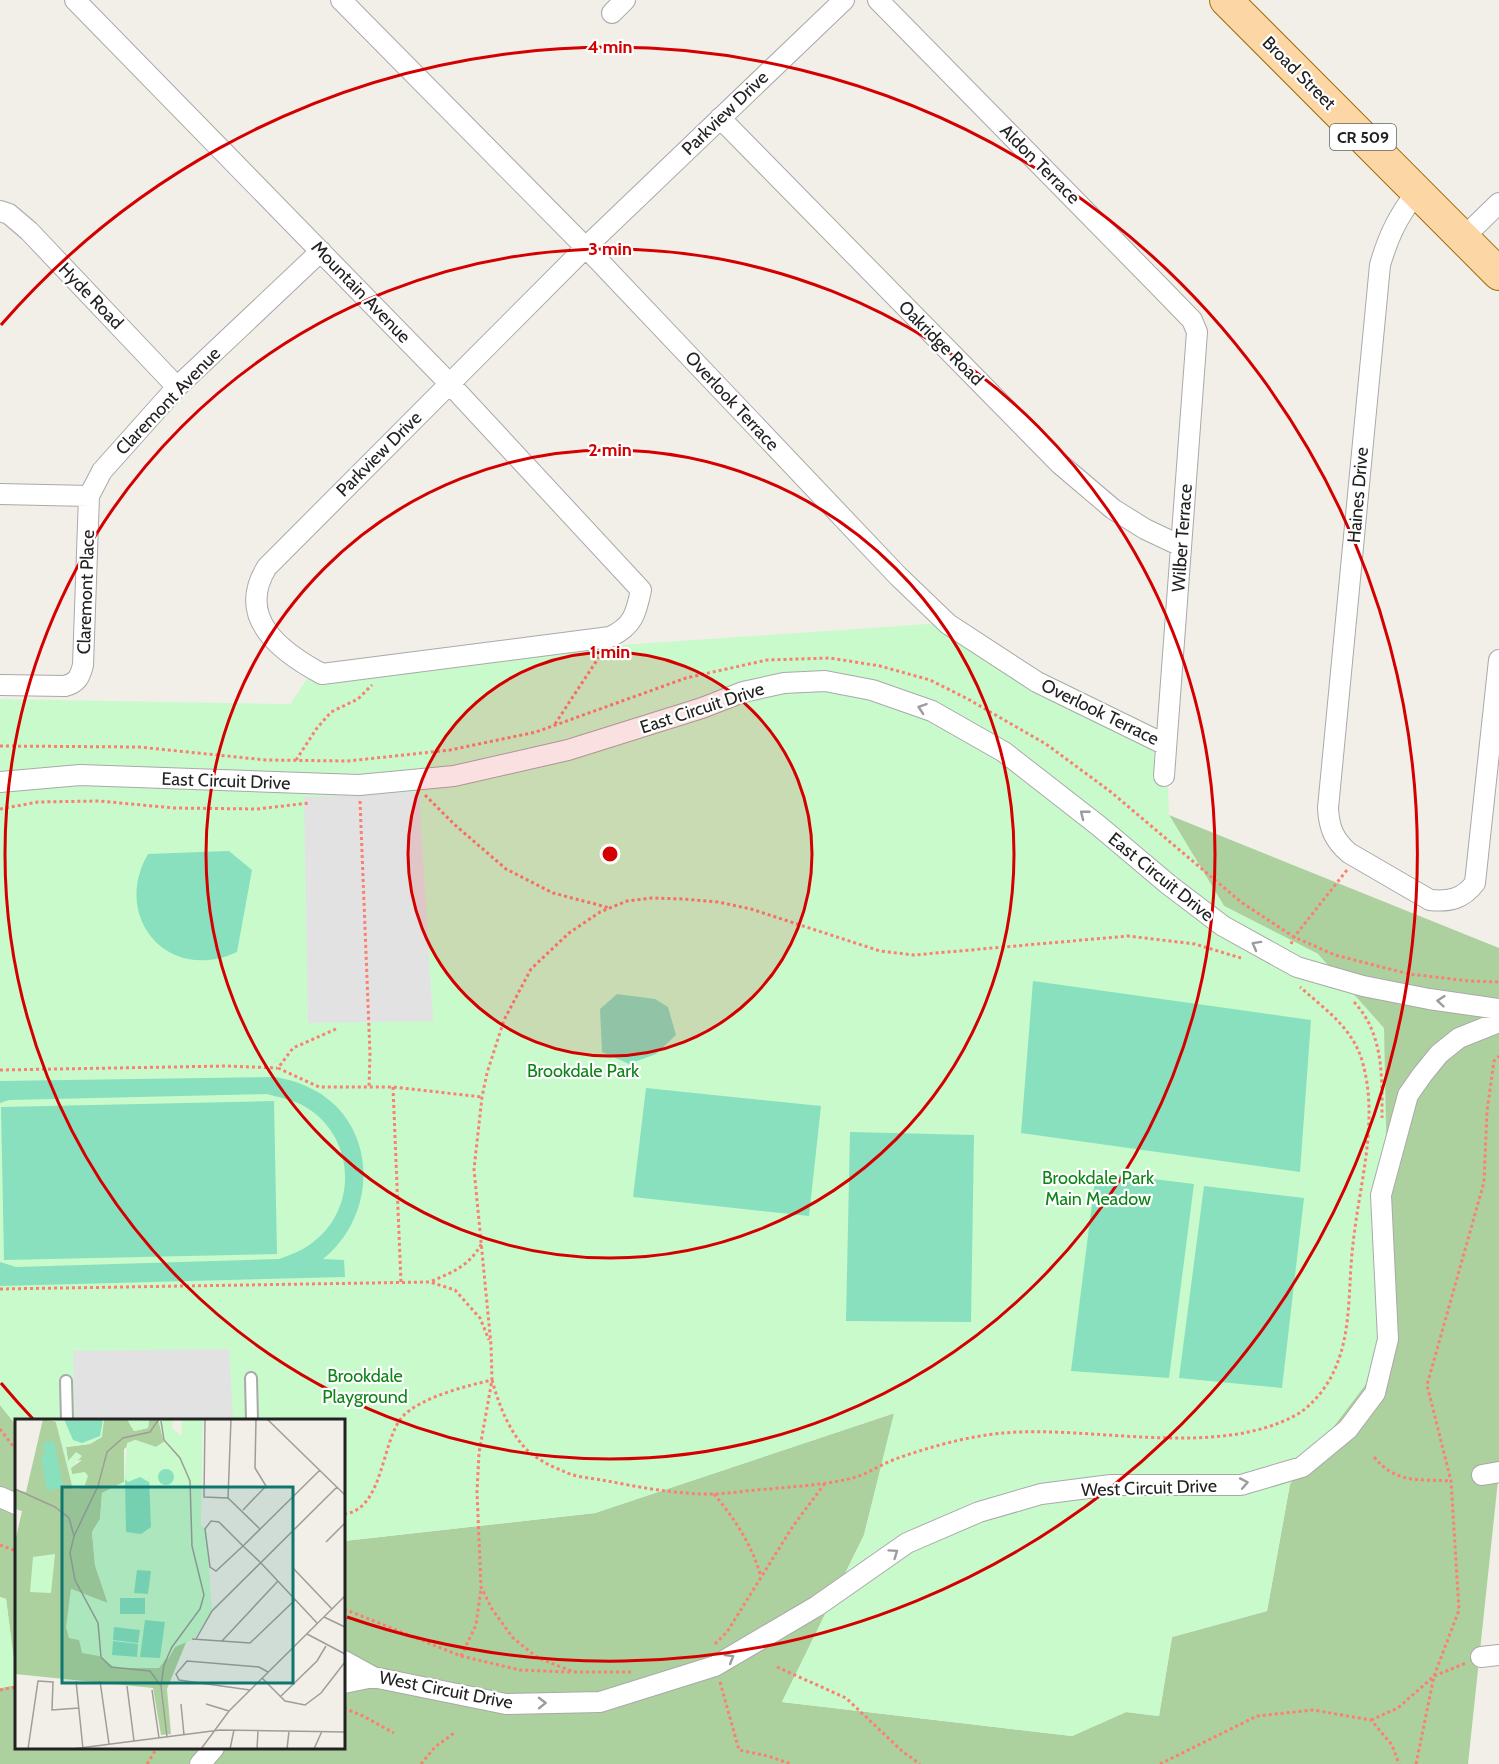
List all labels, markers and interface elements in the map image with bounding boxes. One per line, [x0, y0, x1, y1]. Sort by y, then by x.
street label: Broad Street [1258, 32, 1340, 114]
text: 4 min [587, 36, 633, 58]
street label: Parkview Drive [677, 66, 773, 160]
street label: Aldon Terrace [996, 120, 1084, 208]
road number: CR 509 [1330, 124, 1396, 150]
street label: Mountain Avenue [307, 236, 415, 348]
text: 3 min [588, 238, 632, 260]
street label: Hyde Road [54, 258, 128, 334]
street label: Oakridge Road [894, 296, 988, 390]
street label: Claremont Avenue [111, 342, 225, 460]
street label: Overlook Terrace [680, 347, 784, 455]
street label: Parkview Drive [332, 407, 426, 501]
text: 2 min [588, 439, 632, 461]
street label: Haines Drive [1343, 446, 1373, 544]
street label: Wilber Terrace [1167, 483, 1197, 593]
street label: Claremont Place [73, 529, 99, 655]
text: 1 min [590, 641, 630, 663]
street label: Overlook Terrace [1038, 674, 1162, 750]
street label: East Circuit Drive [637, 678, 767, 738]
one-way arrow [917, 702, 928, 715]
street label: East Circuit Drive [161, 768, 291, 794]
one-way arrow [1080, 811, 1091, 822]
street label: East Circuit Drive [1104, 828, 1218, 926]
centre of rings [600, 844, 620, 864]
one-way arrow [1252, 941, 1262, 952]
one-way arrow [1437, 995, 1446, 1008]
park label: Brookdale Park [527, 1060, 640, 1082]
park label: Brookdale Park Main Meadow [1042, 1167, 1155, 1210]
park label: Brookdale Playground [322, 1365, 408, 1408]
inset map [15, 1419, 345, 1749]
street label: West Circuit Drive [1081, 1475, 1217, 1501]
one-way arrow [1239, 1477, 1249, 1490]
one-way arrow [887, 1549, 898, 1560]
one-way arrow [724, 1653, 734, 1665]
street label: West Circuit Drive [377, 1666, 515, 1714]
one-way arrow [538, 1697, 547, 1710]

